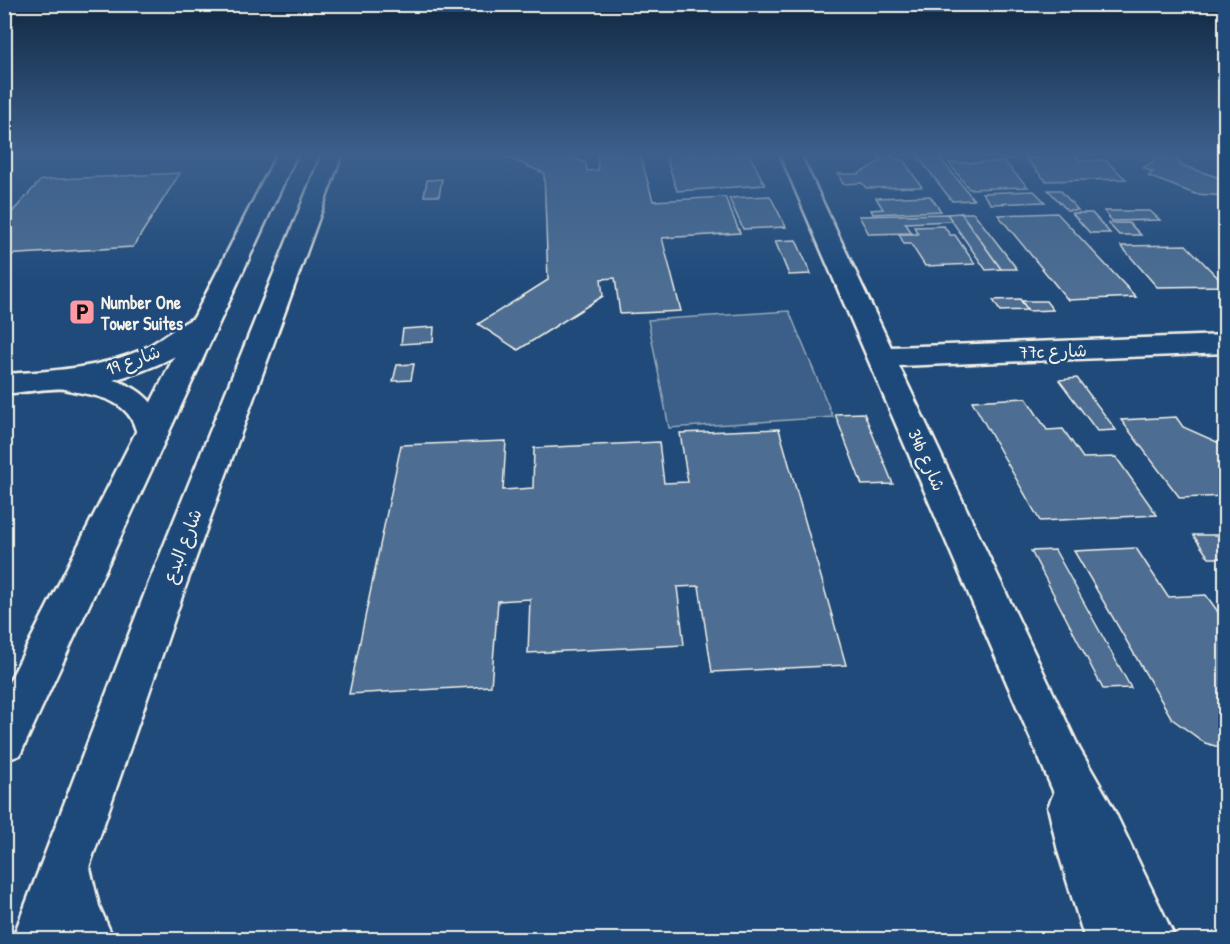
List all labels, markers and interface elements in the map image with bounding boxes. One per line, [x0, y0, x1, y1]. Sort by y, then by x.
place label: Number One Tower Suites [100, 290, 183, 336]
parking icon: Number One Tower Suites [67, 297, 97, 327]
street label: 77c شارع [1019, 337, 1087, 365]
street label: شارع 19 [102, 339, 164, 381]
street label: 34b شارع [902, 425, 952, 495]
street label: شارع البدع [156, 505, 208, 587]

